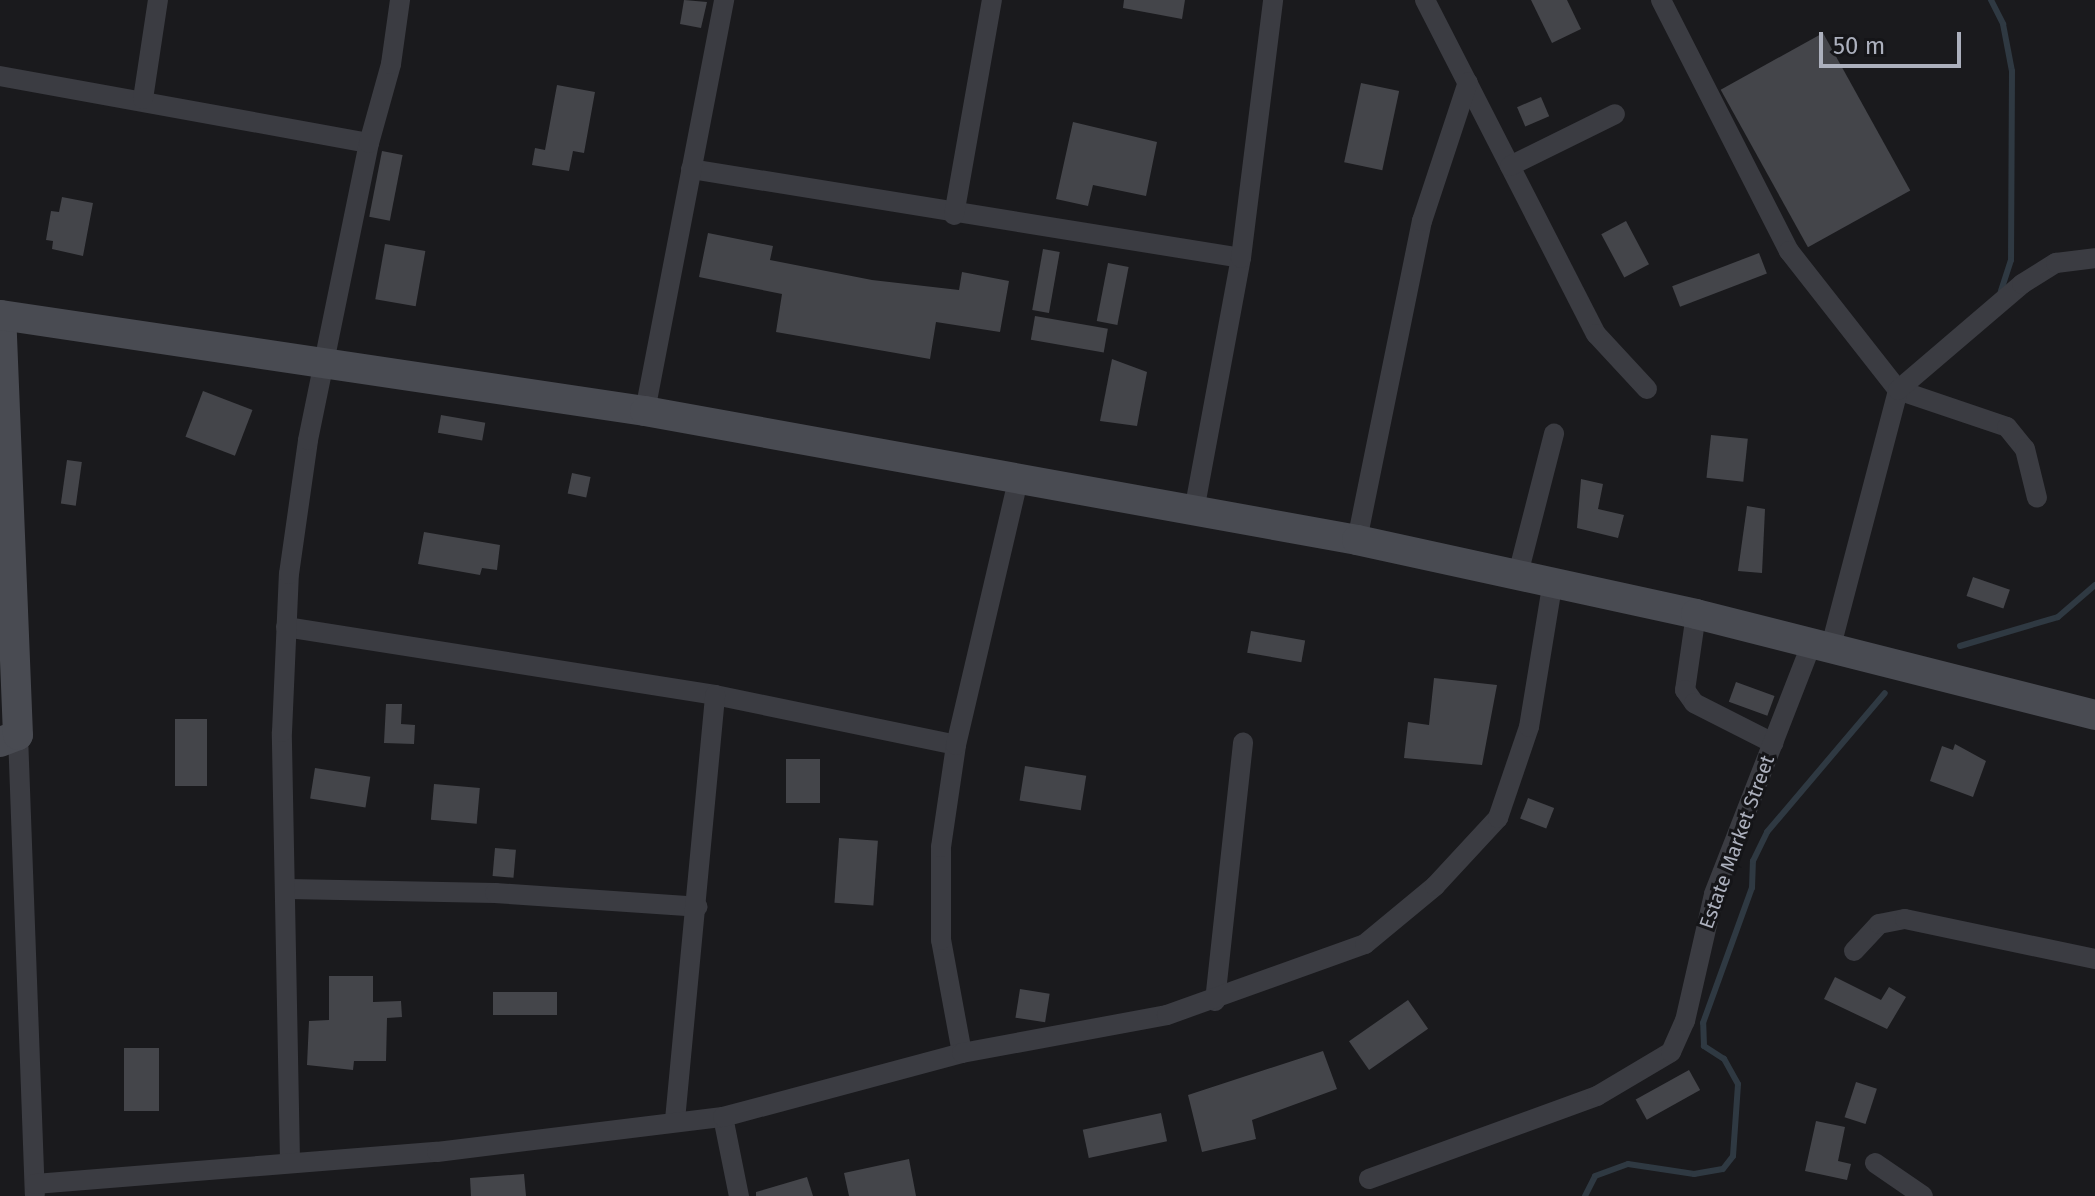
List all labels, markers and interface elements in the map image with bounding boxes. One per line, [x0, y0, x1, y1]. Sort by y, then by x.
scale bar [1823, 16, 1965, 66]
text: 50 m [1833, 32, 1885, 60]
street label: Estate Market Street [1694, 752, 1780, 932]

